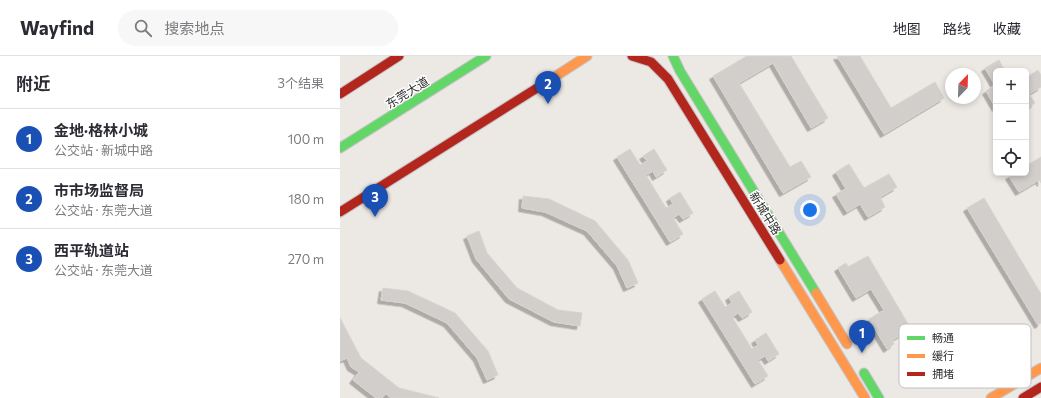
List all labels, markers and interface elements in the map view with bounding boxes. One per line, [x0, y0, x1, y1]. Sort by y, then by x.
search box [118, 10, 398, 46]
text: Wayfind [20, 16, 94, 39]
icon: search [132, 17, 154, 39]
text: 搜索地点 [164, 19, 224, 37]
text: 地图 [893, 20, 921, 37]
text: 路线 [943, 20, 971, 37]
text: 收藏 [993, 20, 1021, 37]
north arrow [945, 68, 981, 104]
map controls [993, 68, 1029, 176]
button: + [993, 68, 1029, 104]
pin: 2 [535, 71, 561, 104]
text: 附近 [16, 73, 50, 94]
street label: 东莞大道 [383, 73, 431, 111]
text: 3个结果 [278, 75, 324, 91]
button: − [993, 104, 1029, 140]
text: 金地·格林小城 [54, 121, 148, 139]
text: 1 [26, 131, 32, 147]
text: 100 m [288, 131, 324, 147]
button: locate [993, 140, 1029, 176]
text: 公交站 · 新城中路 [54, 142, 153, 158]
text: 市市场监督局 [54, 181, 144, 199]
pin: 3 [362, 184, 388, 217]
street label: 新城中路 [747, 189, 785, 237]
text: 2 [25, 191, 33, 207]
text: 180 m [288, 191, 324, 207]
your location [800, 200, 820, 220]
text: 公交站 · 东莞大道 [54, 202, 153, 218]
text: 西平轨道站 [54, 241, 129, 259]
text: 3 [25, 251, 33, 267]
text: 270 m [288, 251, 324, 267]
text: 公交站 · 东莞大道 [54, 262, 153, 278]
pin: 1 [849, 320, 875, 353]
legend [899, 324, 1031, 388]
text: 畅通 [932, 331, 954, 344]
text: 缓行 [932, 349, 954, 362]
text: 拥堵 [932, 367, 954, 380]

